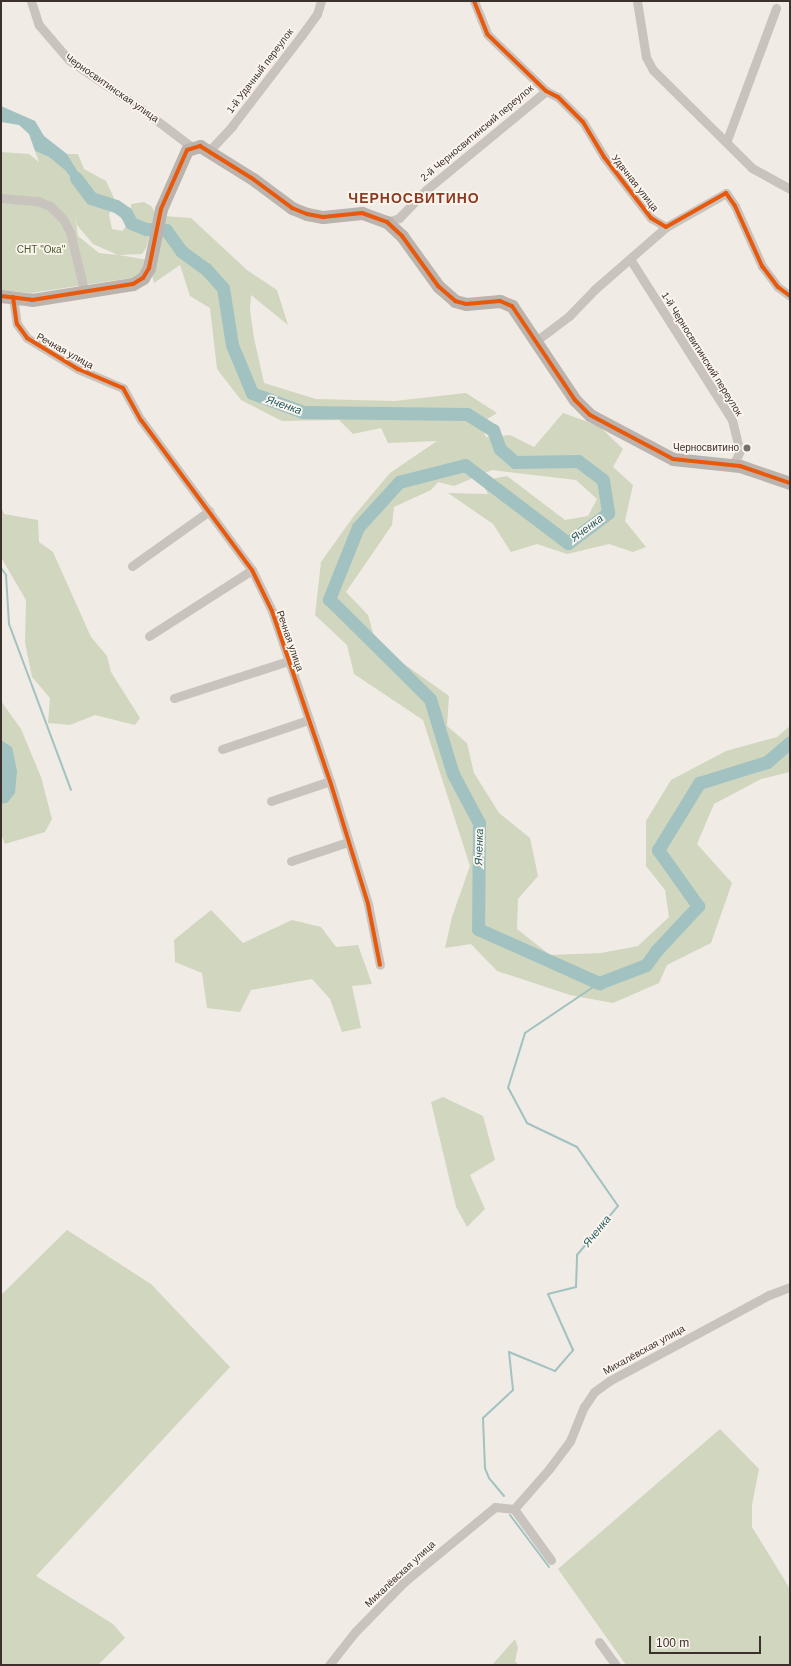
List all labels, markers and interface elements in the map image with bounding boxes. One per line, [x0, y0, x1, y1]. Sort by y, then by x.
street label: 1-й Удачный переулок [224, 26, 296, 116]
street label: Черносвитинская улица [63, 51, 161, 125]
street label: 2-й Черносвитинский переулок [418, 82, 536, 184]
street label: Удачная улица [609, 152, 661, 214]
district label: ЧЕРНОСВИТИНО [348, 190, 480, 206]
park label: СНТ "Ока" [17, 244, 65, 256]
street label: 1-й Черносвитинский переулок [659, 290, 745, 418]
street label: Речная улица [34, 330, 96, 372]
water label: Яченка [265, 393, 303, 417]
place label: Черносвитино [673, 442, 739, 454]
marker: Черносвитино [742, 443, 752, 453]
water label: Яченка [568, 512, 606, 544]
street label: Речная улица [274, 609, 306, 673]
water label: Яченка [472, 829, 486, 865]
water label: Яченка [580, 1213, 614, 1249]
street label: Михалёвская улица [601, 1322, 687, 1378]
street label: Михалёвская улица [362, 1538, 438, 1610]
scale bar [651, 1628, 763, 1654]
text: 100 m [656, 1636, 689, 1650]

